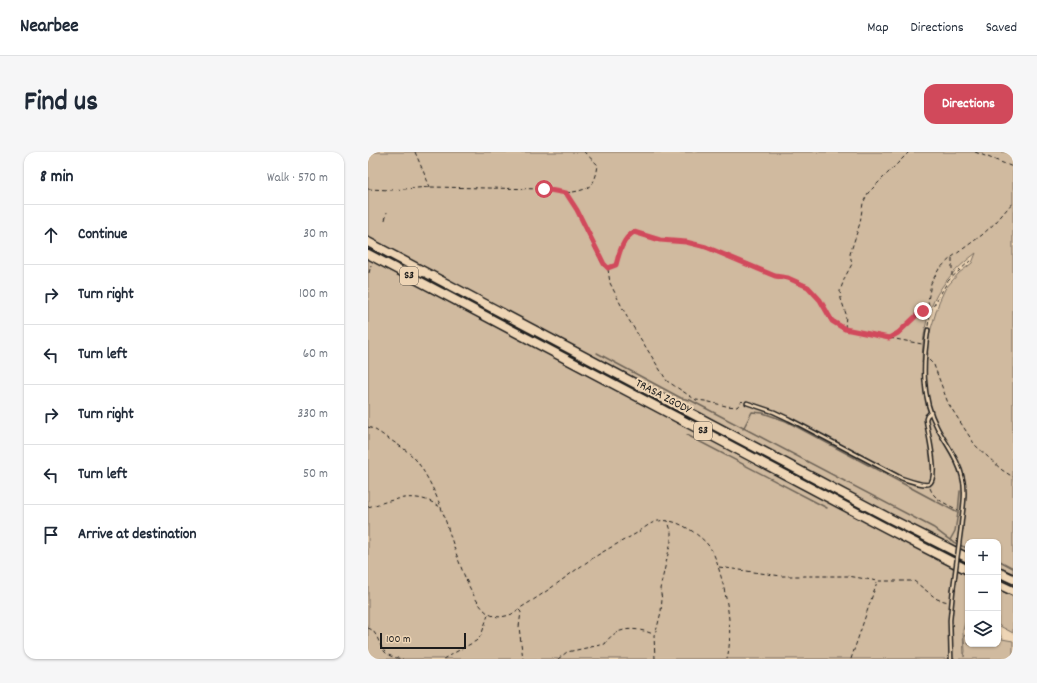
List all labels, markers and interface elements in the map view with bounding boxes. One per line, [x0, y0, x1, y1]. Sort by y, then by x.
text: Nearbee [20, 14, 79, 41]
text: Map [867, 18, 889, 38]
text: Directions [911, 18, 964, 38]
text: Saved [986, 18, 1017, 38]
text: Find us [24, 84, 98, 124]
button: Directions [924, 84, 1013, 124]
text: 8 min [40, 166, 73, 190]
text: Walk · 570 m [267, 169, 328, 188]
route start [535, 180, 553, 198]
icon: ahead [40, 224, 62, 246]
text: Continue [78, 224, 127, 246]
text: 30 m [303, 225, 328, 244]
road number: S3 [400, 267, 418, 285]
icon: right [40, 284, 62, 306]
text: Turn right [78, 284, 134, 306]
text: 100 m [299, 285, 328, 304]
route end [914, 302, 932, 320]
icon: left [40, 344, 62, 366]
text: Turn left [78, 344, 127, 366]
text: 60 m [303, 345, 328, 364]
street label: TRASA ZGODY [632, 375, 694, 419]
icon: right [40, 404, 62, 426]
text: Turn right [78, 404, 134, 426]
text: 330 m [297, 405, 328, 424]
road number: S3 [694, 422, 712, 440]
icon: left [40, 464, 62, 486]
text: Turn left [78, 464, 127, 486]
text: 50 m [303, 465, 328, 484]
icon: arrive [40, 524, 62, 546]
text: Arrive at destination [78, 524, 196, 546]
map controls [965, 539, 1001, 647]
button: + [965, 539, 1001, 575]
button: − [965, 575, 1001, 611]
button: layers [965, 611, 1001, 647]
scale bar [380, 631, 466, 650]
text: 100 m [386, 632, 410, 648]

